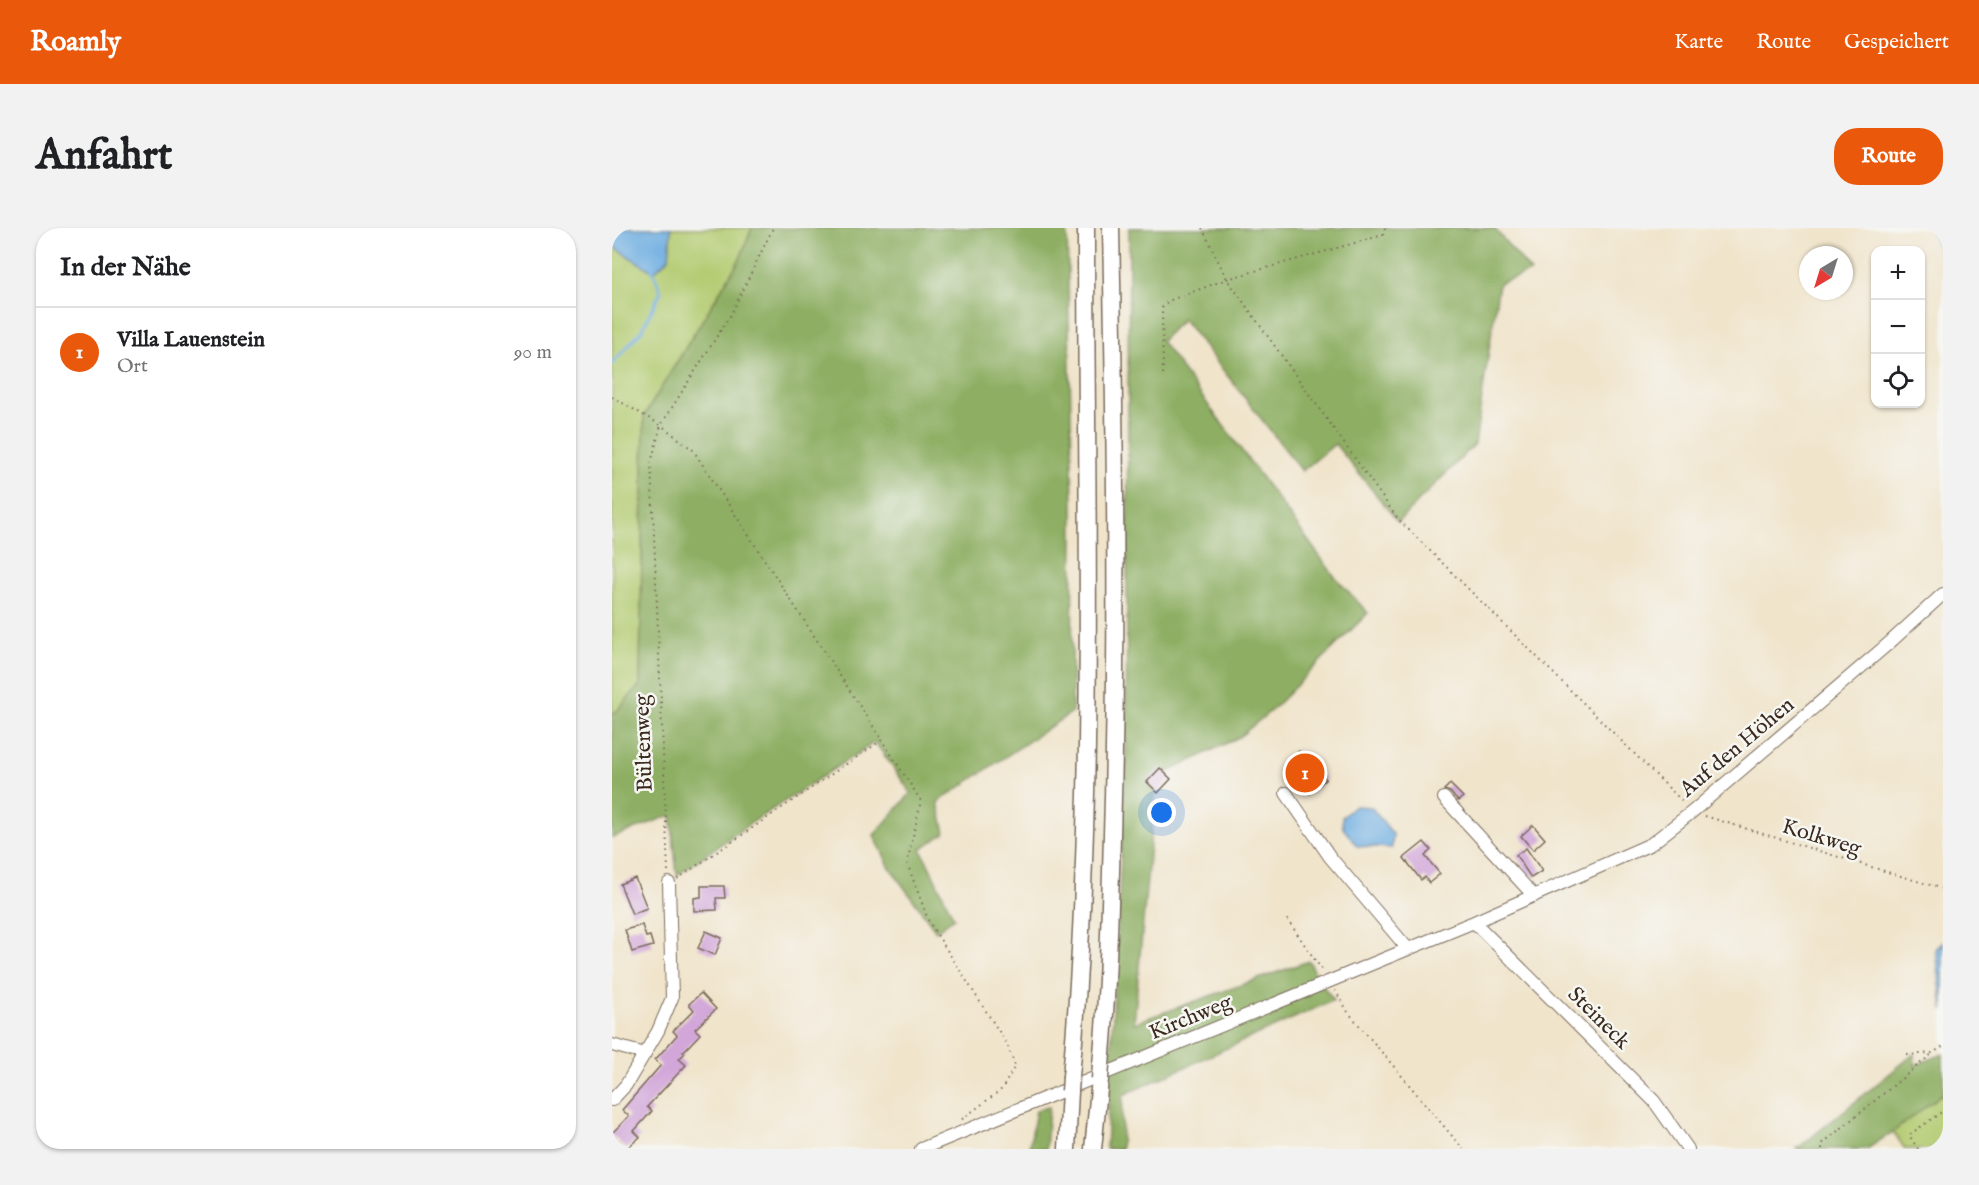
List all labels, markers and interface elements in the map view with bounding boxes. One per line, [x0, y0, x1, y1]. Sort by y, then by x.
text: Roamly [30, 25, 121, 60]
text: Karte [1674, 29, 1723, 56]
text: Route [1756, 29, 1811, 56]
text: Gespeichert [1844, 29, 1949, 56]
button: Route [1834, 128, 1943, 185]
text: Anfahrt [36, 130, 172, 183]
north arrow [1799, 246, 1853, 300]
map controls [1871, 246, 1925, 408]
button: + [1871, 246, 1925, 300]
text: In der Nähe [60, 251, 191, 284]
button: − [1871, 300, 1925, 354]
text: Villa Lauenstein [117, 326, 265, 354]
text: 1 [76, 340, 83, 365]
text: 90 m [514, 340, 552, 365]
text: Ort [117, 354, 148, 379]
button: locate [1871, 354, 1925, 408]
street label: Auf den Höhen [1673, 691, 1801, 804]
street label: Bültenweg [628, 693, 660, 792]
pin: 1 [1286, 750, 1324, 796]
your location [1147, 798, 1176, 827]
street label: Kolkweg [1778, 813, 1866, 864]
street label: Steineck [1561, 981, 1636, 1056]
street label: Kirchweg [1145, 988, 1237, 1047]

